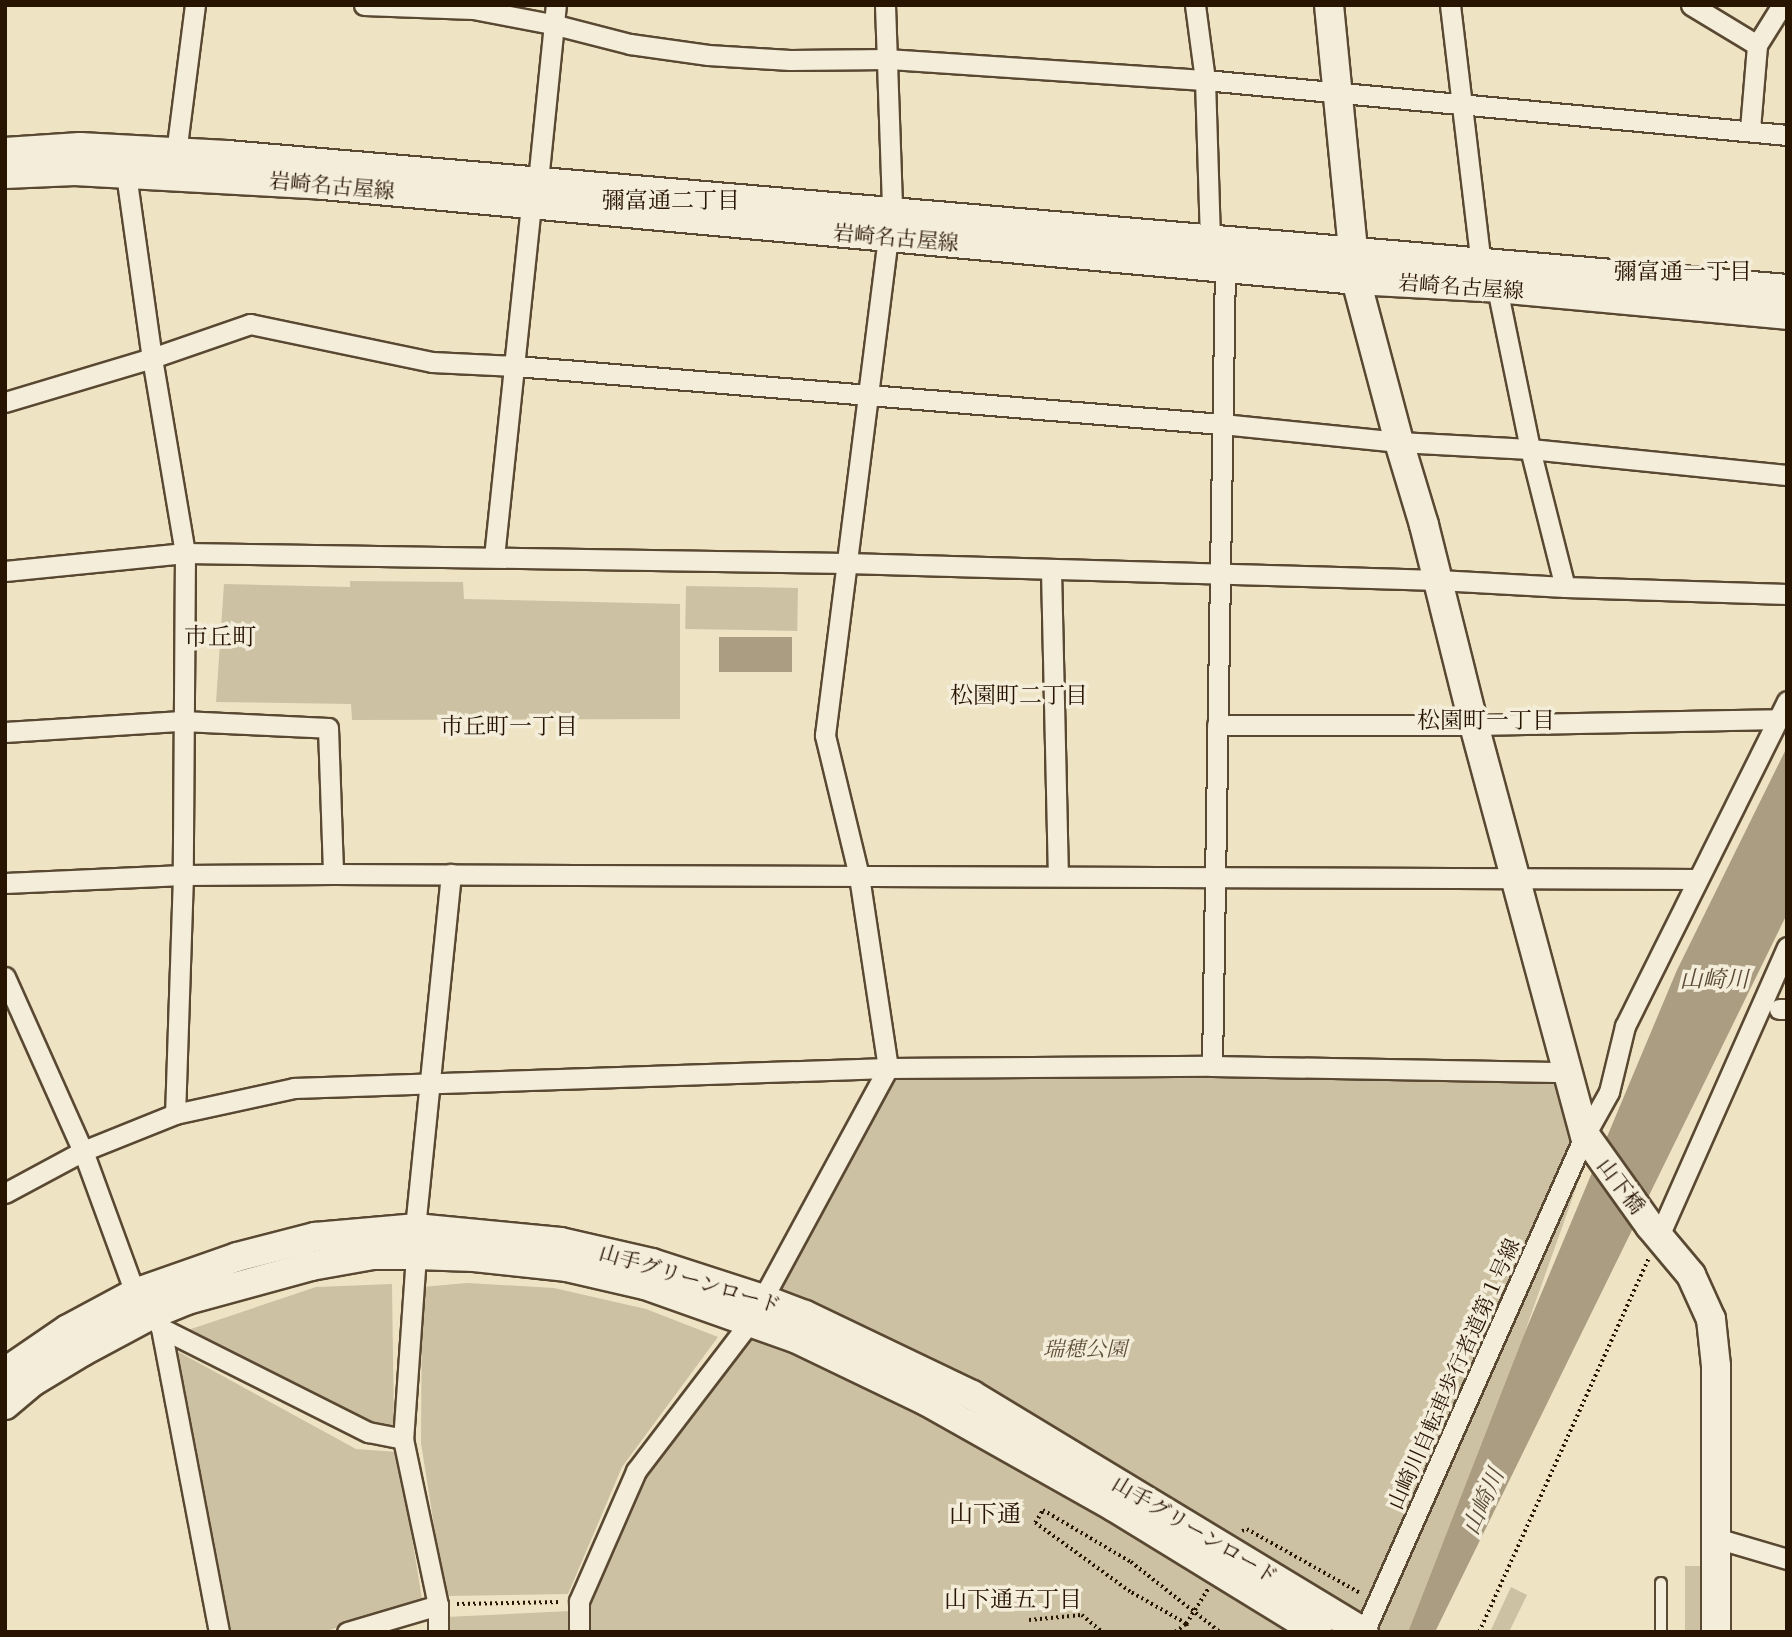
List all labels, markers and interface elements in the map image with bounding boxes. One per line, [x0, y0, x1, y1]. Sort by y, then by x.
street label: 岩崎名古屋線 [268, 168, 396, 204]
district label: 彌富通二丁目 [602, 187, 740, 215]
street label: 岩崎名古屋線 [832, 220, 960, 256]
district label: 彌富通一丁目 [1614, 258, 1752, 286]
street label: 岩崎名古屋線 [1397, 270, 1525, 304]
district label: 市丘町 [184, 624, 256, 652]
district label: 松園町二丁目 [950, 682, 1088, 710]
district label: 松園町一丁目 [1417, 707, 1555, 735]
district label: 市丘町一丁目 [440, 713, 578, 741]
water label: 山崎川 [1680, 966, 1748, 994]
street label: 山下橋 [1592, 1153, 1650, 1219]
street label: 山崎川自転車歩行者道第１号線 [1383, 1235, 1525, 1513]
street label: 山手グリーンロード [596, 1239, 784, 1319]
park label: 瑞穂公園 [1043, 1336, 1127, 1362]
water label: 山崎川 [1457, 1465, 1511, 1539]
street label: 山手グリーンロード [1108, 1471, 1282, 1589]
district label: 山下通 [949, 1501, 1021, 1529]
district label: 山下通五丁目 [944, 1586, 1082, 1614]

